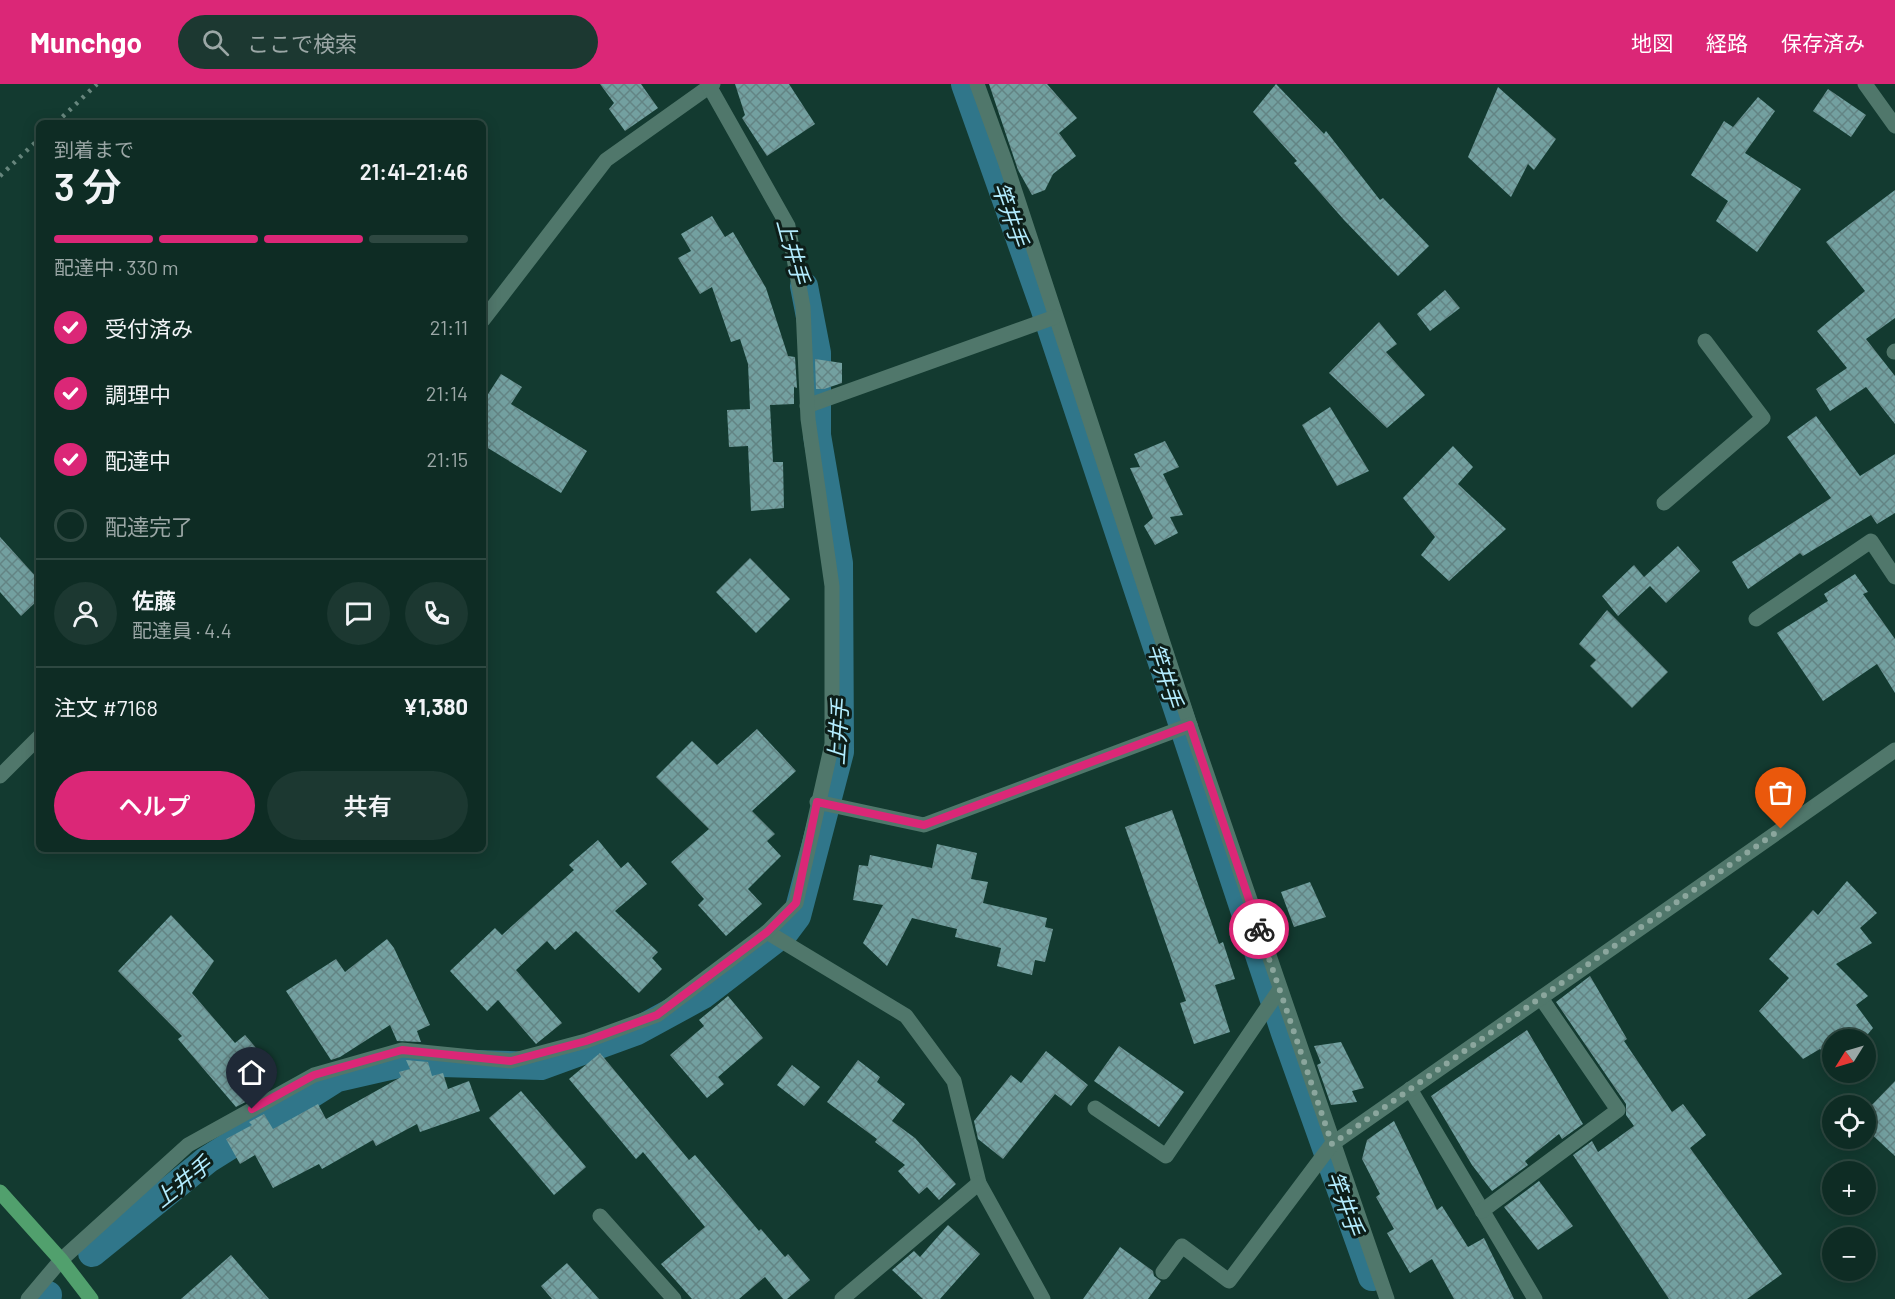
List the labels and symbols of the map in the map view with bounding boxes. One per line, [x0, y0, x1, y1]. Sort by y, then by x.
water label: 竿井手 [988, 179, 1035, 251]
water label: 上井手 [773, 216, 816, 288]
water label: 竿井手 [1143, 640, 1189, 712]
water label: 上井手 [822, 696, 852, 766]
pin [1755, 767, 1806, 829]
courier [1229, 899, 1289, 959]
north arrow [1822, 1029, 1876, 1083]
pin [226, 1047, 277, 1109]
water label: 上井手 [148, 1149, 218, 1212]
water label: 竿井手 [1322, 1168, 1370, 1240]

